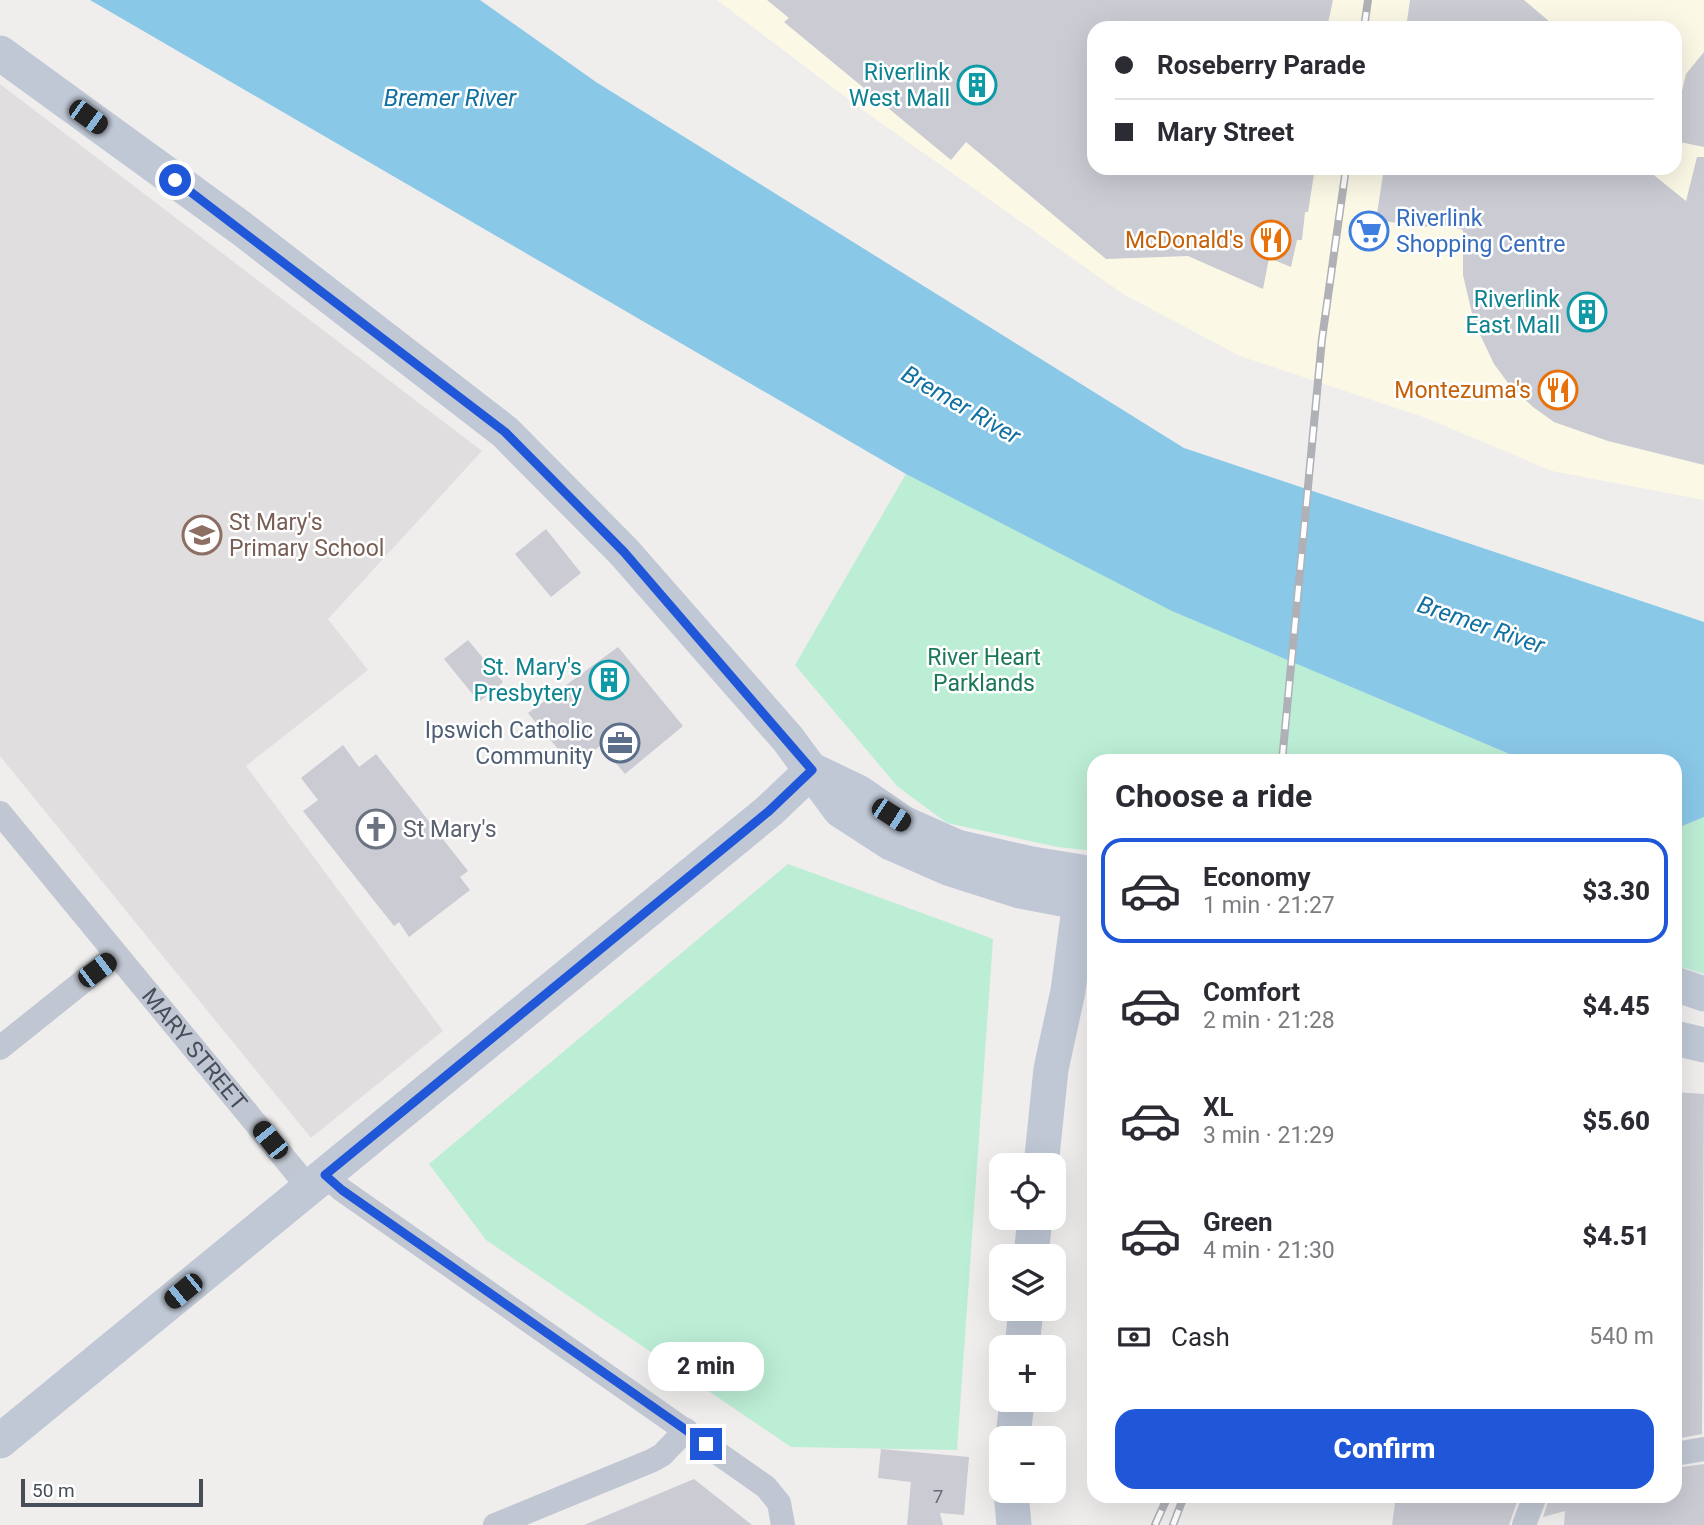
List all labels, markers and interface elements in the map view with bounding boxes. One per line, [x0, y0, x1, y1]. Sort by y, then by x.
text: Roseberry Parade [1157, 50, 1365, 80]
place label: Riverlink West Mall [849, 59, 950, 112]
building icon: Riverlink West Mall [956, 64, 998, 106]
water label: Bremer River [384, 84, 517, 112]
car [65, 96, 112, 138]
text: Mary Street [1157, 117, 1294, 147]
route start [159, 164, 191, 196]
place label: Riverlink Shopping Centre [1396, 205, 1565, 258]
supermarket icon: Riverlink Shopping Centre [1348, 210, 1390, 252]
restaurant icon: McDonald's [1250, 219, 1292, 261]
place label: McDonald's [1125, 227, 1244, 254]
place label: Riverlink East Mall [1466, 286, 1560, 339]
building icon: Riverlink East Mall [1566, 291, 1608, 333]
water label: Bremer River [897, 360, 1026, 451]
restaurant icon: Montezuma's [1537, 369, 1579, 411]
place label: Montezuma's [1394, 377, 1531, 404]
place label: St Mary's Primary School [229, 509, 384, 562]
school or university icon: St Mary's Primary School [181, 514, 223, 556]
water label: Bremer River [1414, 590, 1549, 660]
park label: River Heart Parklands [927, 644, 1041, 697]
place label: St. Mary's Presbytery [474, 654, 582, 707]
building icon: St. Mary's Presbytery [588, 659, 630, 701]
place label: Ipswich Catholic Community [425, 717, 593, 770]
office icon: Ipswich Catholic Community [599, 722, 641, 764]
text: Choose a ride [1115, 777, 1312, 815]
car [868, 795, 915, 835]
church icon: St Mary's [355, 808, 397, 850]
place label: St Mary's [403, 816, 497, 843]
icon: car [1119, 859, 1182, 922]
text: Economy [1203, 862, 1310, 892]
text: $3.30 [1582, 876, 1650, 906]
text: 1 min · 21:27 [1203, 892, 1335, 919]
car [74, 949, 121, 991]
icon: car [1119, 974, 1182, 1037]
text: Comfort [1203, 977, 1300, 1007]
street label: MARY STREET [136, 983, 253, 1116]
text: $4.45 [1582, 991, 1650, 1021]
text: 2 min · 21:28 [1203, 1007, 1335, 1034]
icon: car [1119, 1089, 1182, 1152]
text: XL [1203, 1092, 1234, 1122]
text: $5.60 [1582, 1106, 1650, 1136]
car [249, 1117, 292, 1163]
text: 3 min · 21:29 [1203, 1122, 1335, 1149]
map controls [989, 1153, 1066, 1503]
button: locate [989, 1153, 1066, 1230]
icon: car [1119, 1204, 1182, 1267]
text: Green [1203, 1207, 1273, 1237]
text: $4.51 [1582, 1221, 1650, 1251]
text: 4 min · 21:30 [1203, 1237, 1335, 1264]
button: layers [989, 1244, 1066, 1321]
car [161, 1270, 206, 1312]
icon: cash [1115, 1318, 1153, 1356]
text: Cash [1171, 1322, 1230, 1352]
text: 540 m [1589, 1323, 1654, 1350]
button: + [989, 1335, 1066, 1412]
callout: 2 min [648, 1342, 764, 1392]
text: 2 min [677, 1353, 735, 1380]
button: Confirm [1115, 1409, 1654, 1489]
button: − [989, 1426, 1066, 1503]
route end [690, 1428, 722, 1460]
scale bar [21, 1476, 203, 1508]
text: 50 m [32, 1479, 75, 1502]
house number: 7 [933, 1485, 943, 1508]

